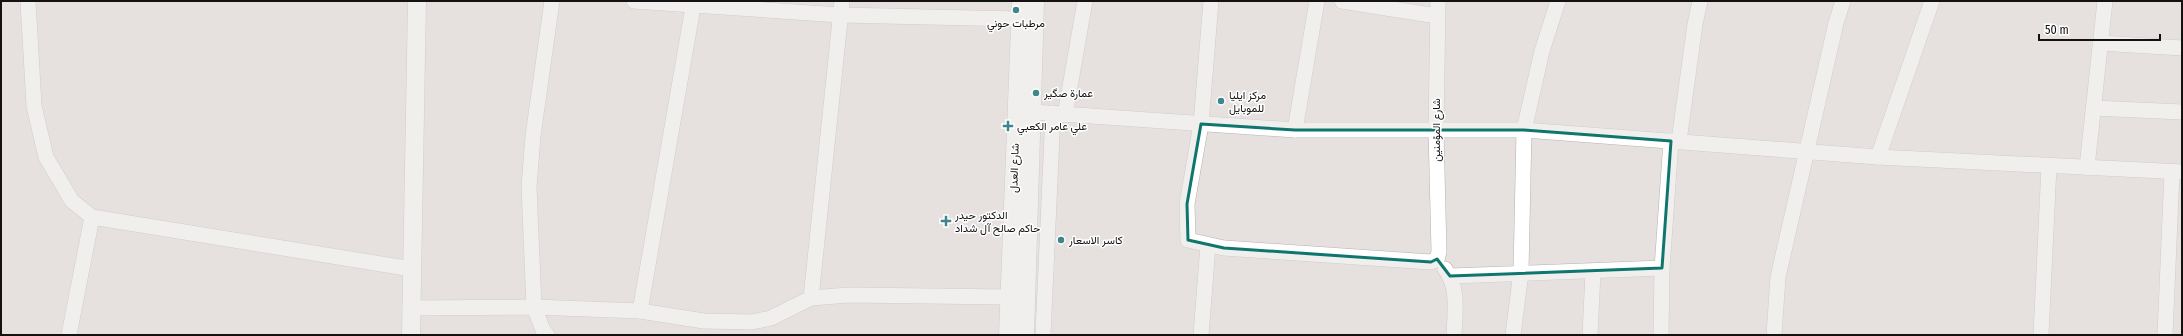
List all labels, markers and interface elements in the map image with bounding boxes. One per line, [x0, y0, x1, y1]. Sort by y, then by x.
marker: مرطبات حوني [1011, 5, 1021, 15]
scale bar [2039, 16, 2160, 42]
place label: مرطبات حوني [987, 17, 1045, 33]
text: 50 m [2045, 23, 2069, 37]
place label: عمارة صگير [1043, 87, 1093, 100]
marker: عمارة صگير [1031, 88, 1041, 98]
place label: مركز ايليا للموبايل [1229, 89, 1266, 115]
marker: مركز ايليا للموبايل [1216, 96, 1226, 106]
street label: شارع المؤمنين [1430, 98, 1444, 162]
marker: علي عامر الكعبي [1002, 120, 1014, 132]
place label: علي عامر الكعبي [1017, 120, 1087, 136]
street label: شارع العدل [1007, 143, 1023, 193]
place label: الدكتور حيدر حاكم صالح آل شداد [954, 209, 1040, 236]
marker: الدكتور حيدر حاكم صالح آل شداد [940, 215, 952, 227]
place label: كاسر الاسعار [1068, 234, 1123, 247]
marker: كاسر الاسعار [1056, 235, 1066, 245]

